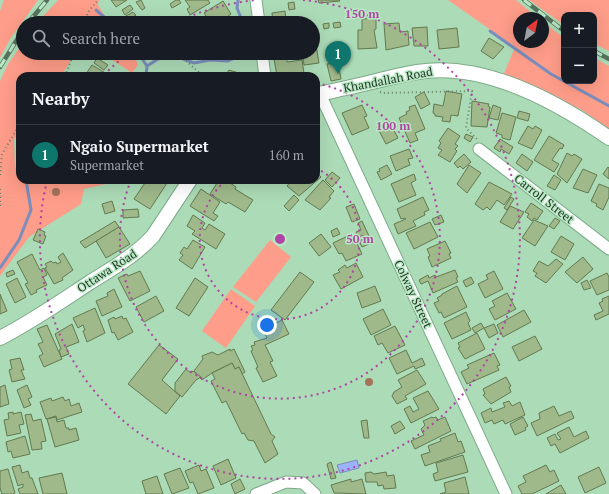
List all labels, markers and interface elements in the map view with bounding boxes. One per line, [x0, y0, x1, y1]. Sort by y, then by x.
text: 150 m [345, 6, 379, 21]
north arrow [513, 12, 549, 48]
map controls [561, 12, 597, 84]
button: + [561, 12, 597, 48]
search box [16, 16, 320, 60]
icon: search [30, 27, 52, 49]
text: Search here [62, 28, 140, 48]
pin: 1 [325, 41, 351, 74]
button: − [561, 48, 597, 84]
street label: Khandallah Road [342, 63, 434, 96]
text: Nearby [32, 87, 90, 110]
text: 100 m [376, 118, 410, 133]
text: Ngaio Supermarket [70, 136, 209, 156]
text: 1 [41, 146, 49, 164]
text: 160 m [269, 146, 304, 164]
text: Supermarket [70, 156, 144, 174]
street label: Carroll Street [511, 171, 578, 227]
text: 50 m [346, 231, 374, 246]
centre of rings [273, 232, 287, 246]
street label: Ottawa Road [74, 246, 140, 295]
street label: Colway Street [391, 257, 436, 331]
your location [257, 315, 277, 335]

